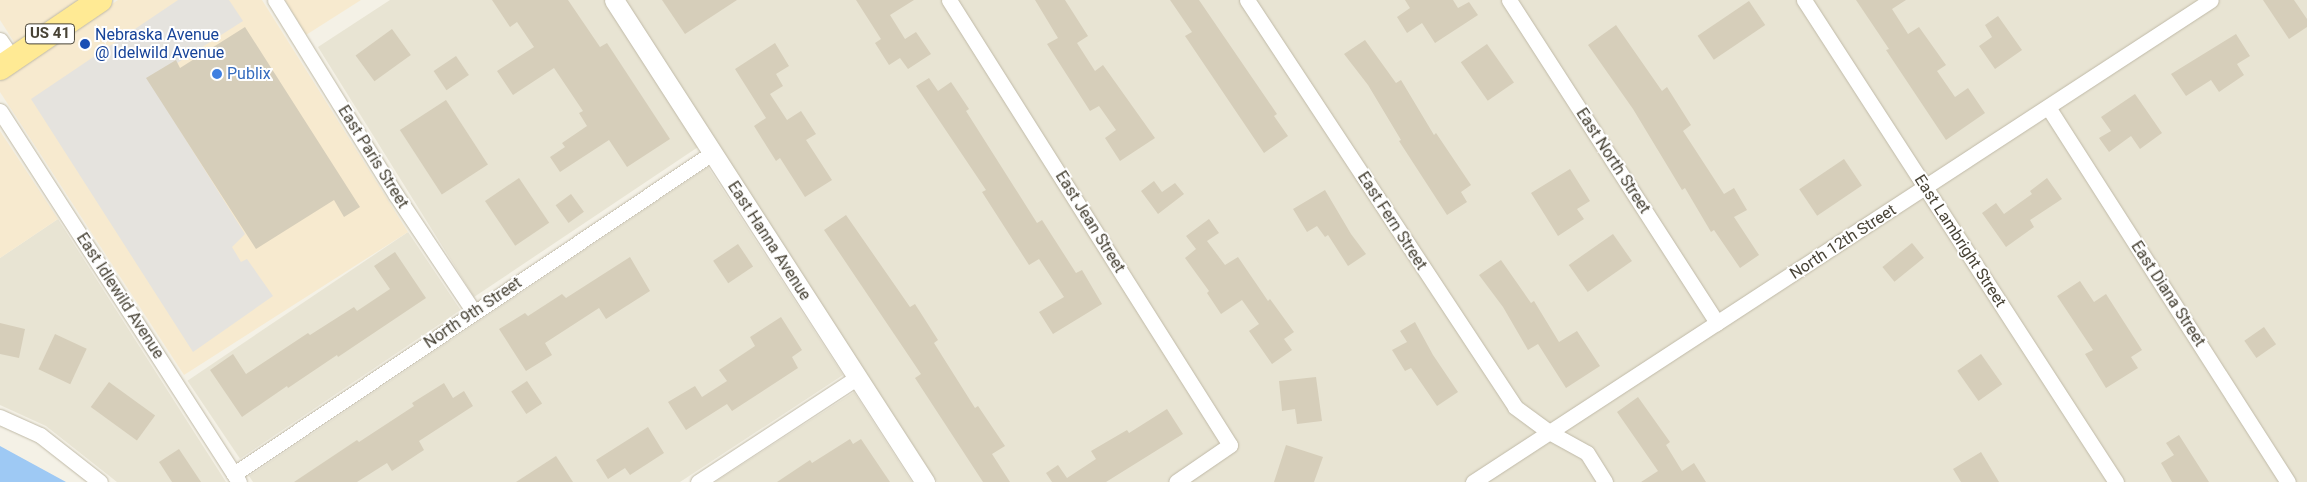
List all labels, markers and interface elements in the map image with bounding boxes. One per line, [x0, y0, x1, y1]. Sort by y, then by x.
road number: US 41 [24, 22, 76, 46]
place label: Nebraska Avenue @ Idelwild Avenue [95, 25, 224, 63]
marker: Nebraska Avenue @ Idelwild Avenue [79, 38, 91, 50]
place label: Publix [227, 64, 271, 84]
marker: Publix [211, 68, 223, 80]
street label: East Paris Street [334, 102, 412, 212]
street label: East North Street [1572, 105, 1654, 217]
street label: East Jean Street [1051, 168, 1129, 276]
street label: East Fern Street [1353, 168, 1431, 274]
street label: East Lambright Street [1910, 171, 2010, 311]
street label: East Hanna Avenue [723, 178, 815, 304]
street label: North 12th Street [1786, 201, 1900, 283]
street label: East Idlewild Avenue [72, 229, 168, 363]
street label: East Diana Street [2127, 238, 2209, 350]
street label: North 9th Street [421, 273, 525, 353]

